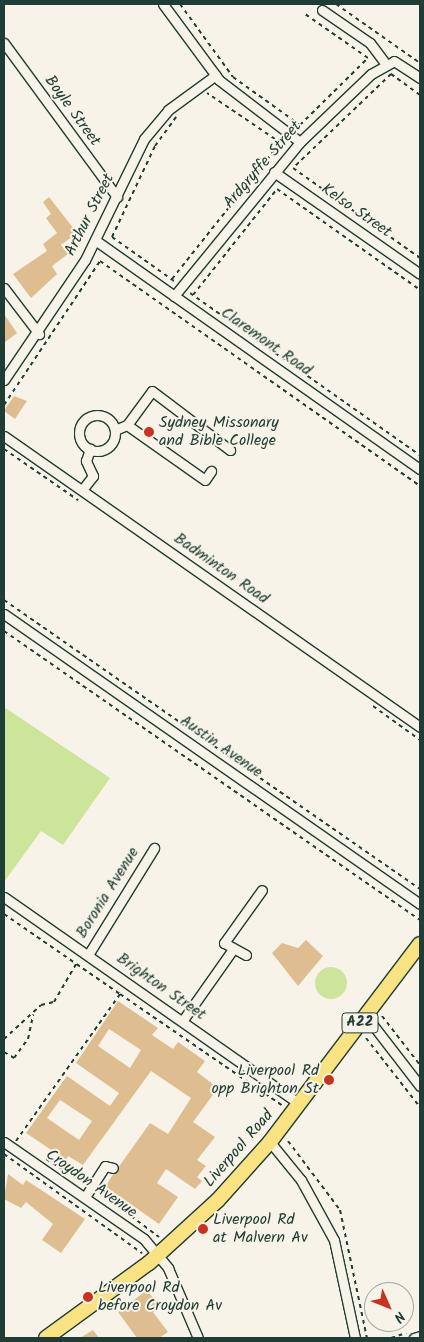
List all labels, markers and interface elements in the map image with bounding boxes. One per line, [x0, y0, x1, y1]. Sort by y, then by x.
street label: Boyle Street [40, 72, 104, 150]
street label: Ardgryffe Street [220, 117, 306, 213]
street label: Arthur Street [61, 171, 119, 259]
street label: Kelso Street [317, 180, 395, 242]
street label: Claremont Road [217, 304, 315, 380]
place label: Sydney Missonary and Bible College [159, 413, 279, 451]
marker: Sydney Missonary and Bible College [143, 426, 155, 438]
street label: Badminton Road [170, 529, 272, 609]
street label: Austin Avenue [176, 712, 266, 782]
street label: Boronia Avenue [72, 844, 144, 942]
street label: Brighton Street [113, 949, 209, 1025]
road number: A22 [341, 1010, 379, 1036]
place label: Liverpool Rd opp Brighton St [211, 1061, 319, 1099]
marker: Liverpool Rd opp Brighton St [323, 1074, 335, 1086]
street label: Liverpool Road [200, 1106, 278, 1192]
street label: Croydon Avenue [42, 1145, 140, 1223]
place label: Liverpool Rd at Malvern Av [213, 1210, 308, 1248]
marker: Liverpool Rd at Malvern Av [197, 1223, 209, 1235]
place label: Liverpool Rd before Croydon Av [98, 1278, 222, 1316]
north arrow [364, 1282, 414, 1332]
marker: Liverpool Rd before Croydon Av [82, 1291, 94, 1303]
text: N [388, 1306, 410, 1328]

